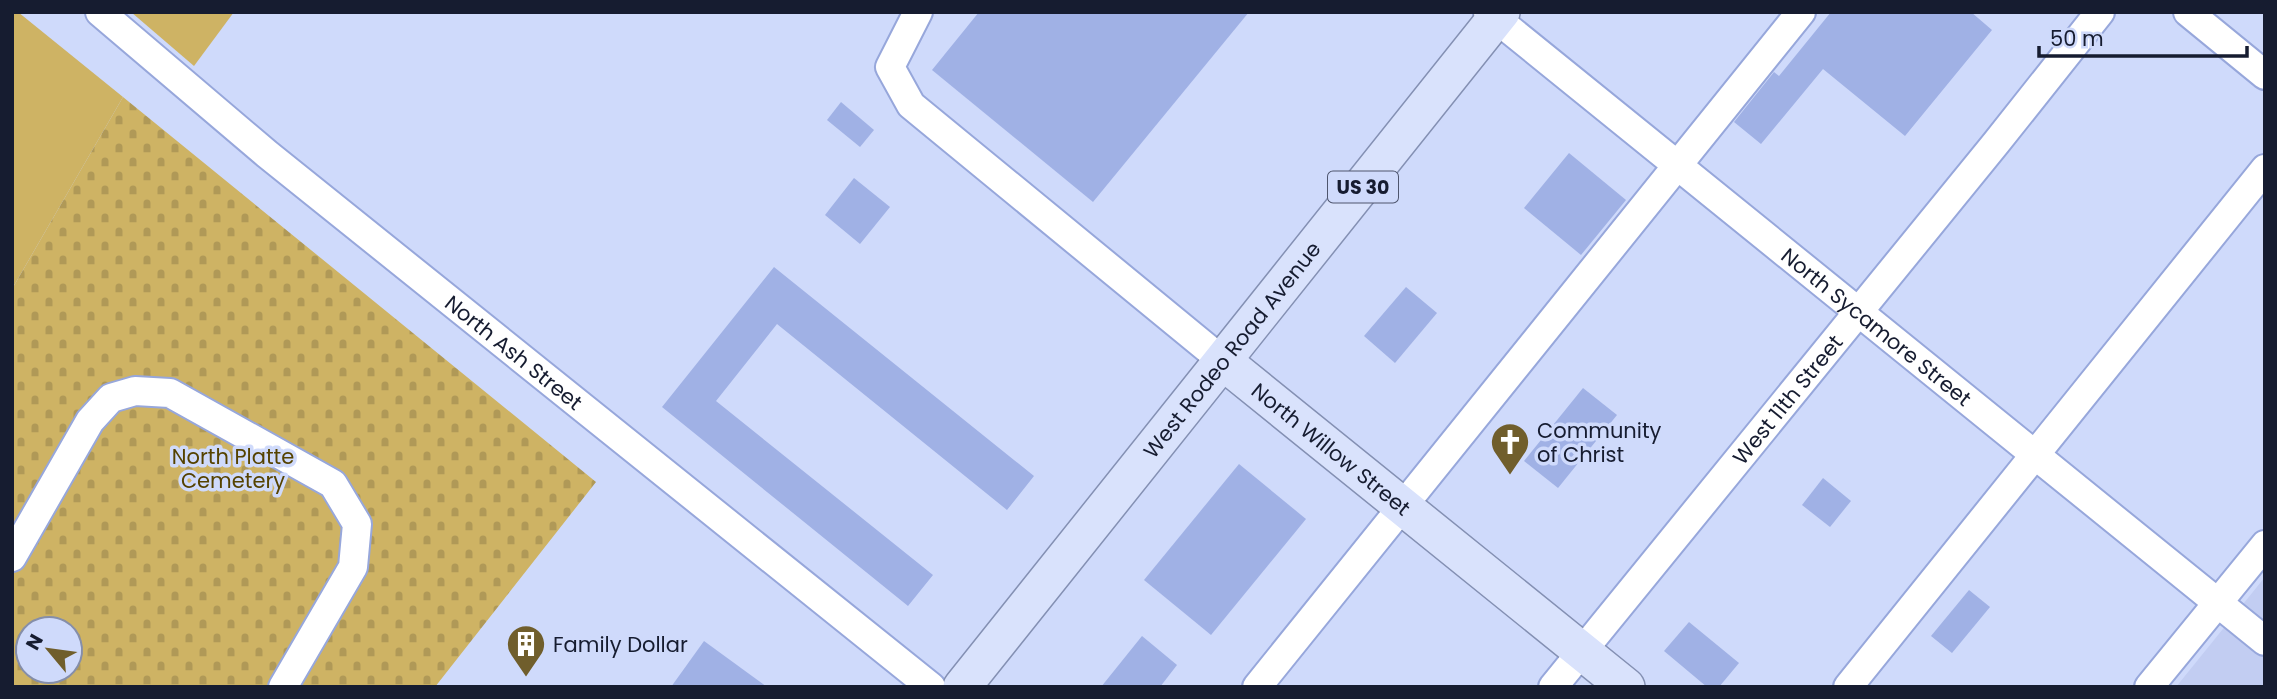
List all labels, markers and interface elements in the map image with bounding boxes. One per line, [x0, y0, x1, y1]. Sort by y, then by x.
scale bar [2039, 14, 2247, 58]
text: 50 m [2050, 24, 2104, 53]
road number: US 30 [1328, 172, 1398, 202]
street label: West Rodeo Road Avenue [1136, 235, 1327, 464]
street label: North Sycamore Street [1775, 241, 1978, 412]
street label: North Ash Street [439, 288, 589, 416]
street label: West 11th Street [1726, 328, 1849, 470]
street label: North Willow Street [1246, 376, 1417, 522]
place label: Community of Christ [1537, 416, 1662, 469]
church icon: Community of Christ [1489, 421, 1531, 476]
park label: North Platte Cemetery [172, 442, 294, 495]
north arrow [14, 615, 84, 685]
building icon: Family Dollar [505, 623, 547, 678]
text: N [19, 629, 50, 655]
place label: Family Dollar [553, 630, 688, 659]

